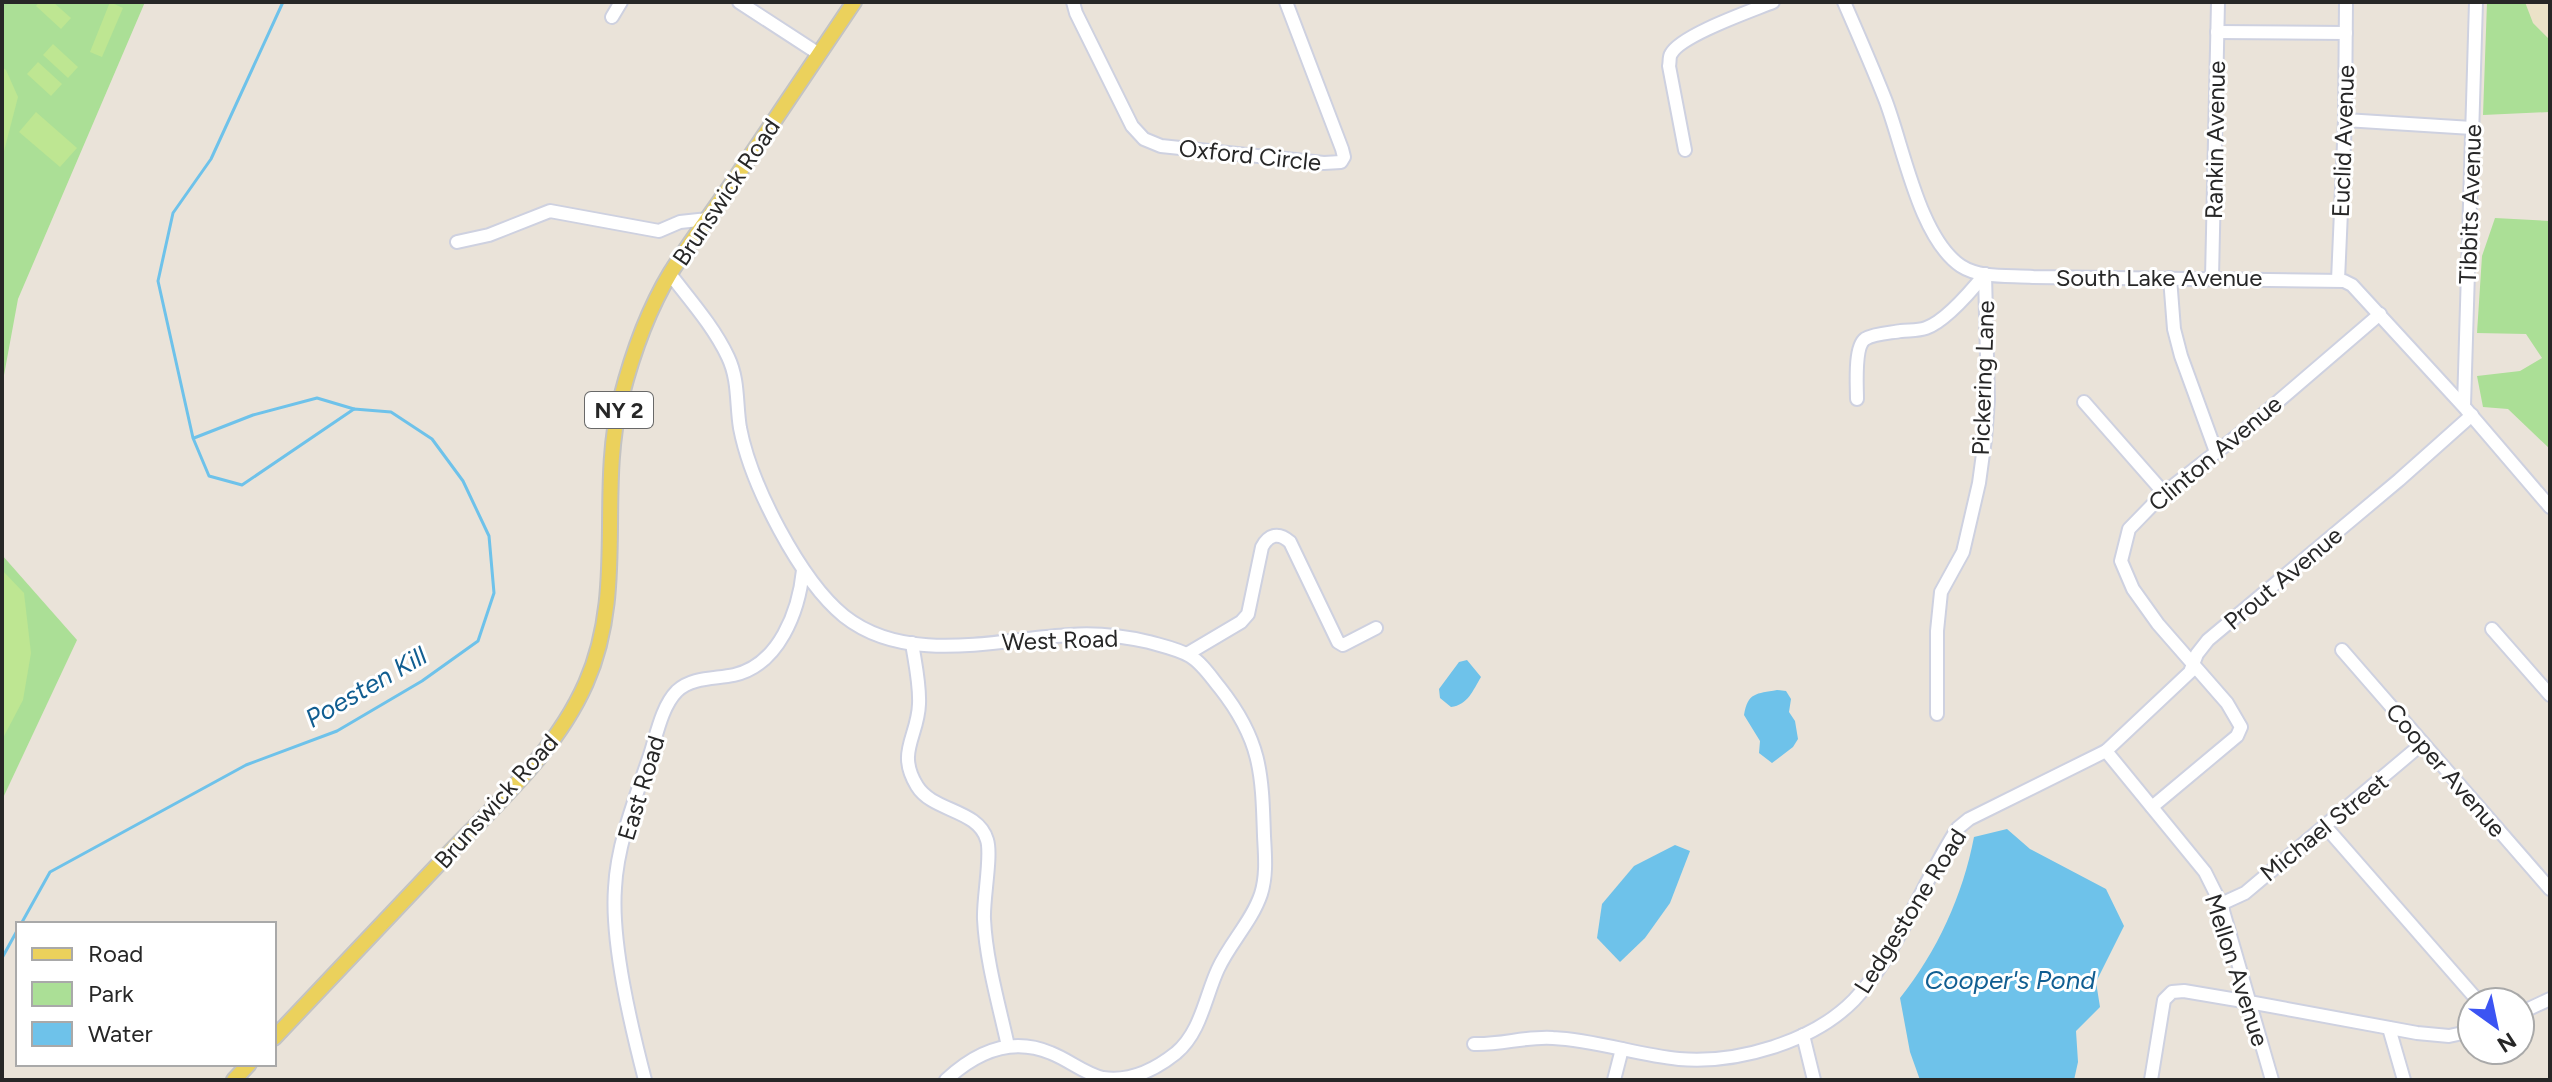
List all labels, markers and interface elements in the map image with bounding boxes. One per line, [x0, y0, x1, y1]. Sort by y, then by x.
street label: Rankin Avenue [2199, 61, 2231, 219]
street label: Euclid Avenue [2326, 64, 2360, 218]
street label: Brunswick Road [666, 113, 786, 271]
street label: Tibbits Avenue [2453, 124, 2487, 284]
street label: Oxford Circle [1177, 133, 1323, 177]
street label: South Lake Avenue [2056, 263, 2262, 292]
street label: Pickering Lane [1966, 300, 2000, 456]
street label: Clinton Avenue [2142, 389, 2288, 517]
road number: NY 2 [585, 392, 653, 428]
street label: Prout Avenue [2218, 520, 2348, 636]
street label: West Road [1001, 623, 1119, 657]
water label: Poesten Kill [300, 639, 433, 735]
street label: Cooper Avenue [2380, 697, 2512, 843]
street label: Brunswick Road [428, 728, 564, 874]
street label: East Road [611, 732, 671, 844]
street label: Michael Street [2254, 767, 2394, 887]
street label: Ledgestone Road [1848, 823, 1972, 999]
street label: Mellon Avenue [2199, 890, 2275, 1050]
legend [16, 922, 276, 1066]
text: Road [88, 939, 143, 968]
water label: Cooper's Pond [1925, 964, 2096, 996]
text: Park [88, 979, 134, 1008]
north arrow [2456, 986, 2536, 1066]
text: Water [88, 1019, 153, 1048]
text: N [2492, 1026, 2521, 1058]

